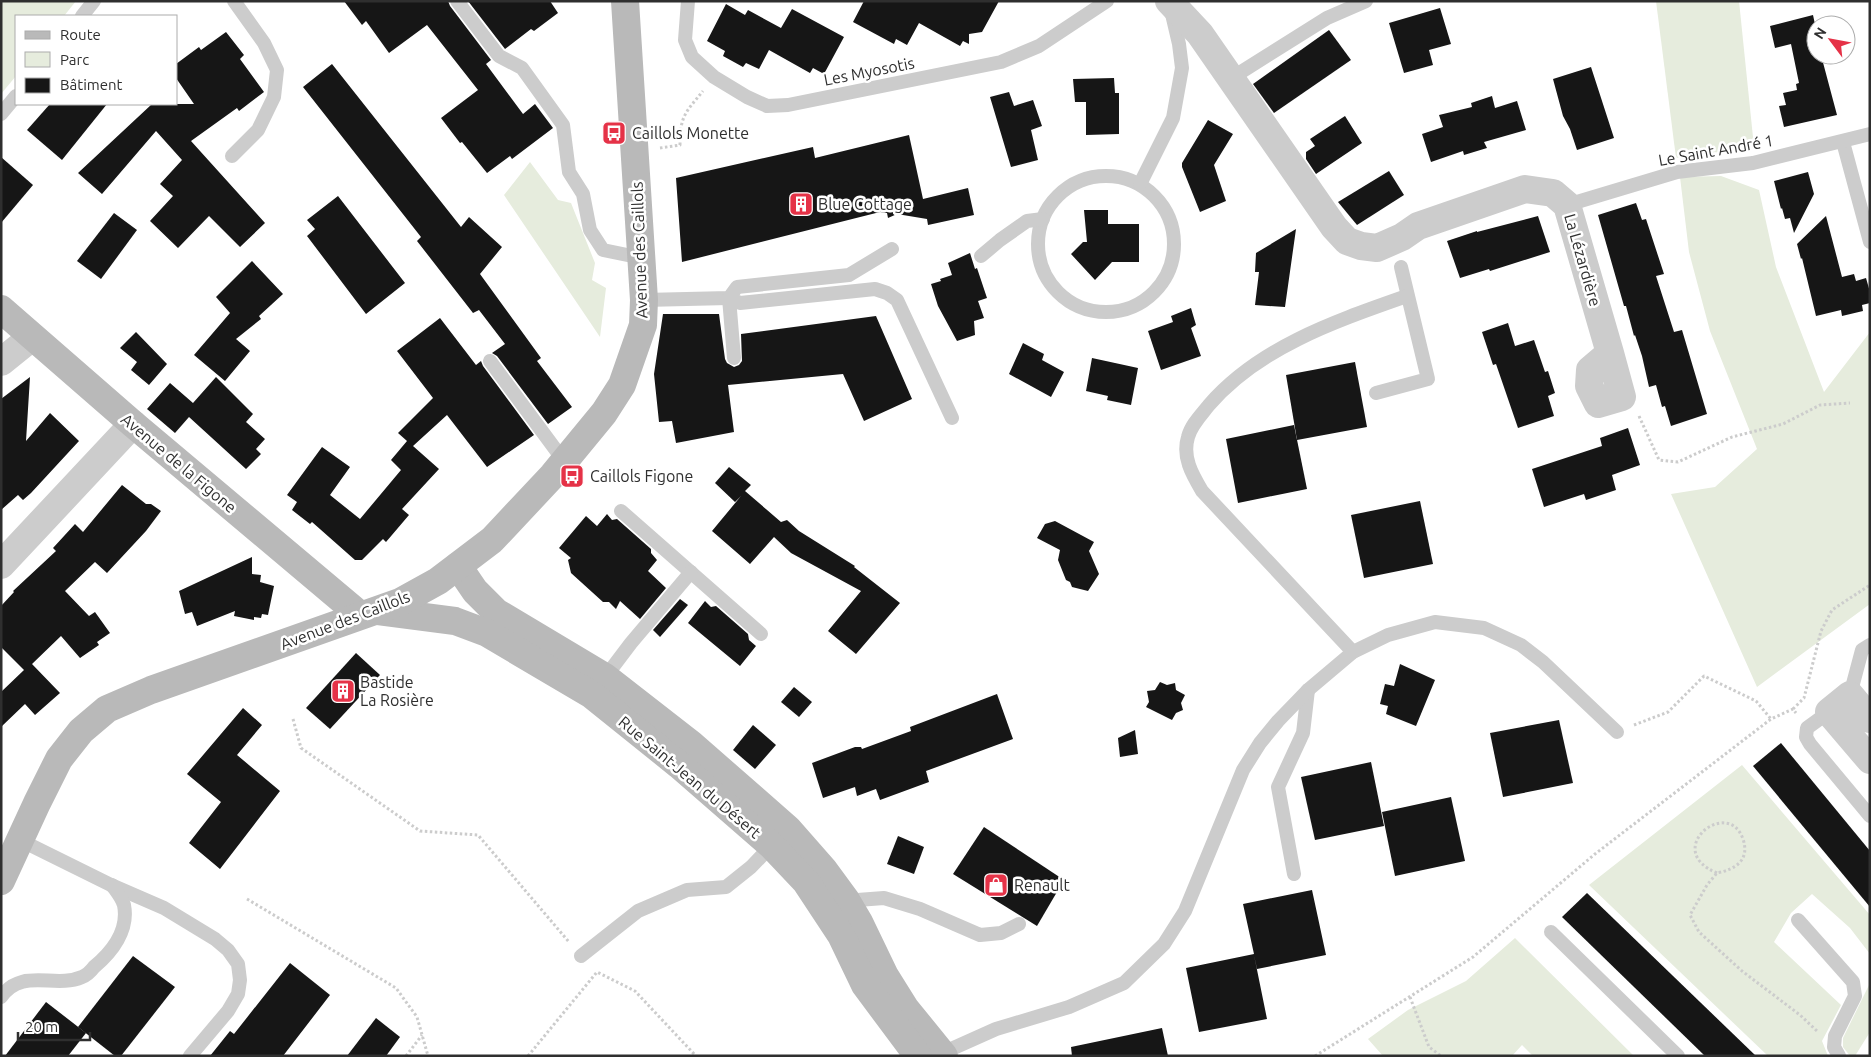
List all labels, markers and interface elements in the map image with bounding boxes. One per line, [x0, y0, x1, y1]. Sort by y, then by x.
legend [15, 15, 178, 105]
north arrow [1806, 15, 1856, 65]
text: N [1810, 24, 1830, 42]
text: Route [60, 26, 101, 43]
text: Parc [60, 51, 89, 68]
street label: Les Myosotis [822, 53, 916, 89]
text: Bâtiment [60, 76, 123, 93]
bus stop icon: Caillols Monette [601, 120, 627, 146]
place label: Caillols Monette [632, 124, 749, 142]
street label: Le Saint André 1 [1657, 131, 1775, 169]
street label: Avenue des Caillols [628, 181, 650, 319]
building icon: Blue Cottage [788, 191, 814, 217]
place label: Blue Cottage [818, 195, 912, 213]
street label: La Lézardière [1561, 212, 1605, 308]
street label: Avenue de la Figone [118, 410, 240, 516]
bus stop icon: Caillols Figone [559, 463, 585, 489]
place label: Caillols Figone [590, 467, 693, 485]
street label: Avenue des Caillols [278, 587, 412, 653]
place label: Bastide La Rosière [360, 673, 434, 709]
building icon: Bastide La Rosière [330, 678, 356, 704]
street label: Rue Saint-Jean du Désert [615, 712, 765, 842]
shop icon: Renault [983, 872, 1009, 898]
place label: Renault [1014, 876, 1070, 894]
scale bar [18, 1010, 90, 1042]
text: 20 m [25, 1018, 58, 1035]

